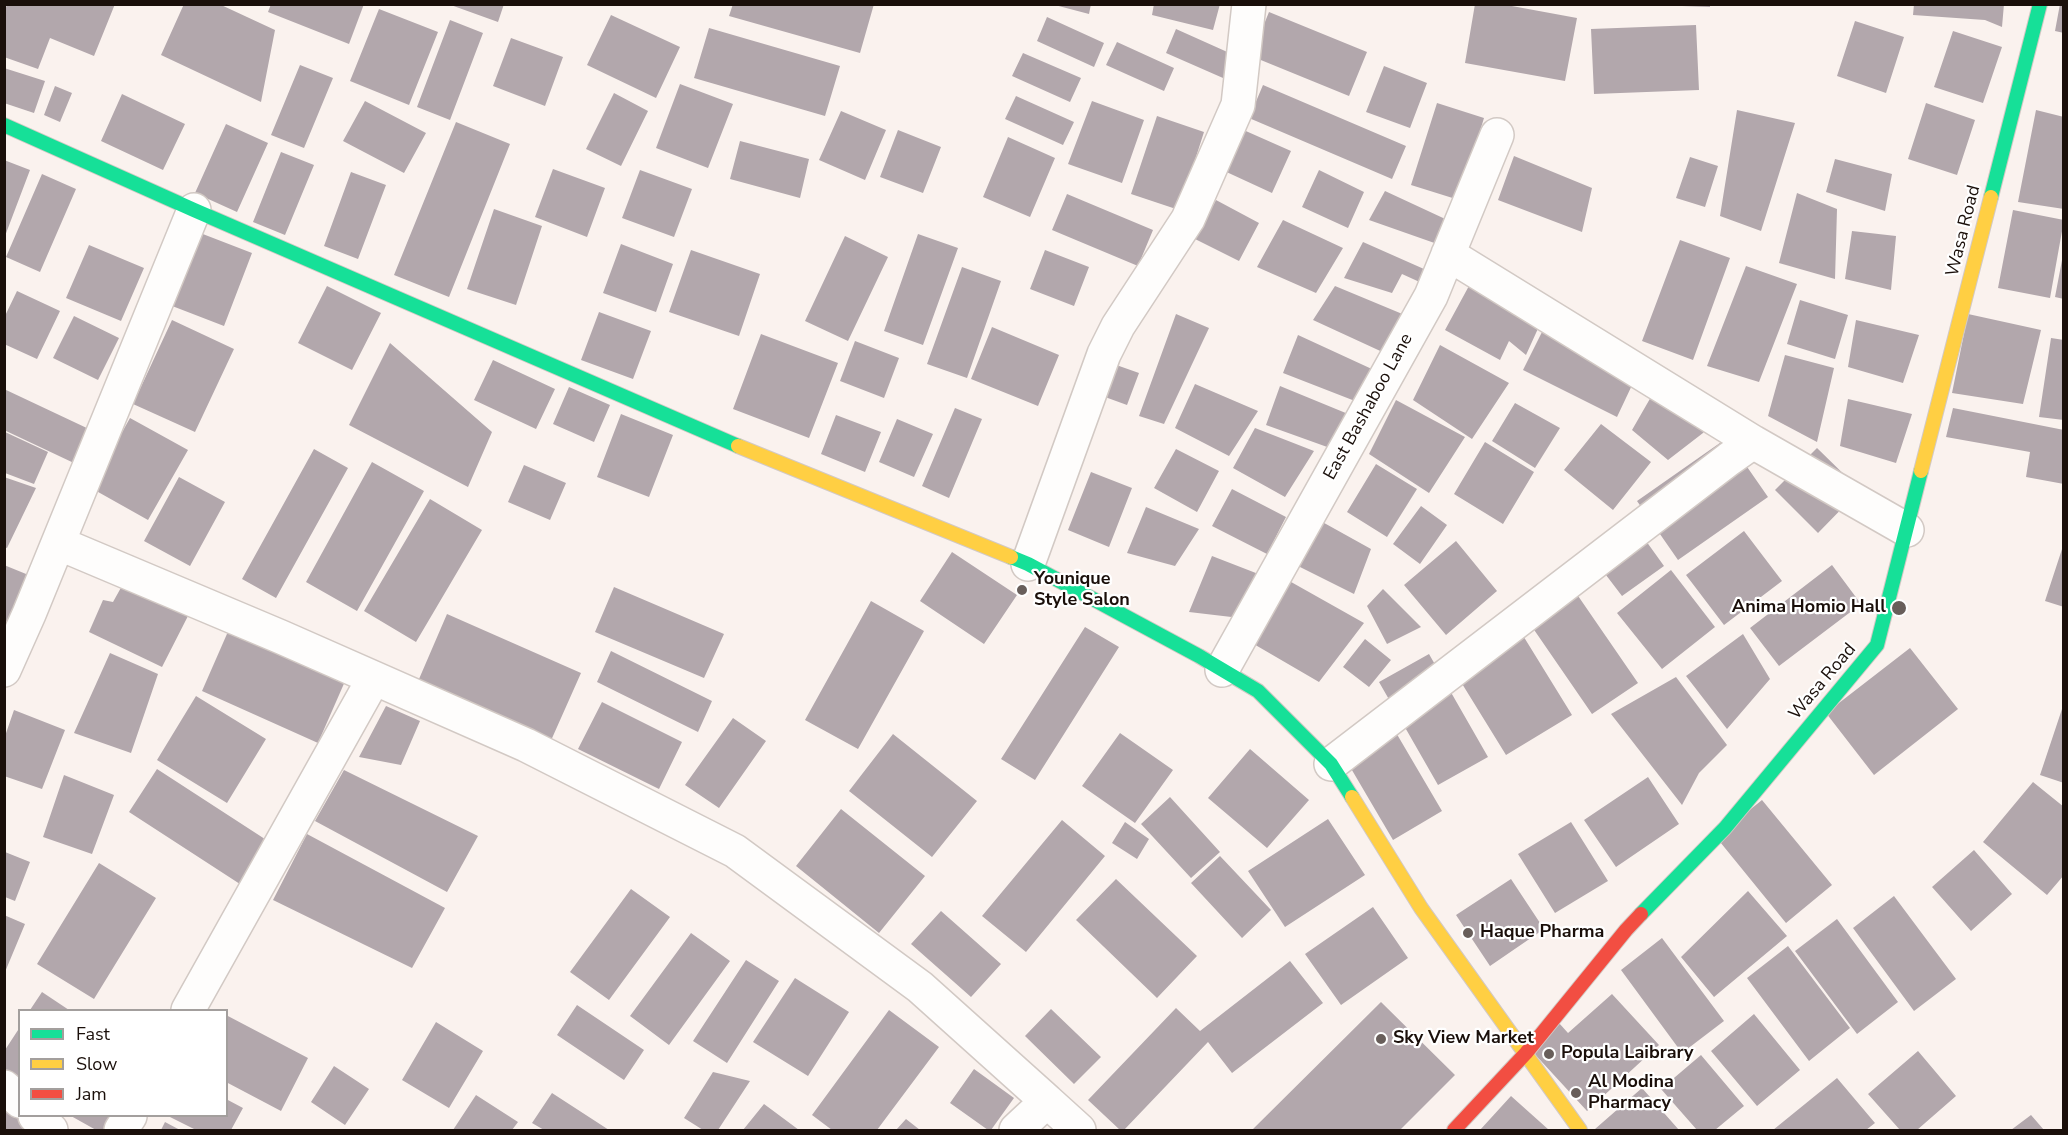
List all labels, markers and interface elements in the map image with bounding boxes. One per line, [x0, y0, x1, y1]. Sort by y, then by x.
street label: Wasa Road [1942, 183, 1986, 279]
street label: East Bashaboo Lane [1320, 330, 1418, 484]
place label: Younique Style Salon [1034, 569, 1130, 612]
marker: Younique Style Salon [1015, 583, 1029, 597]
place label: Anima Homio Hall [1732, 597, 1886, 619]
marker: Anima Homio Hall [1890, 599, 1908, 617]
street label: Wasa Road [1785, 639, 1861, 725]
place label: Haque Pharma [1480, 922, 1604, 944]
marker: Haque Pharma [1461, 926, 1475, 940]
legend [18, 1009, 228, 1117]
text: Fast [76, 1022, 110, 1046]
place label: Sky View Market [1393, 1028, 1534, 1050]
marker: Sky View Market [1374, 1032, 1388, 1046]
place label: Popula Laibrary [1561, 1043, 1694, 1065]
marker: Popula Laibrary [1542, 1047, 1556, 1061]
text: Slow [76, 1052, 117, 1076]
place label: Al Modina Pharmacy [1588, 1072, 1674, 1114]
text: Jam [76, 1082, 107, 1106]
marker: Al Modina Pharmacy [1569, 1086, 1583, 1100]

